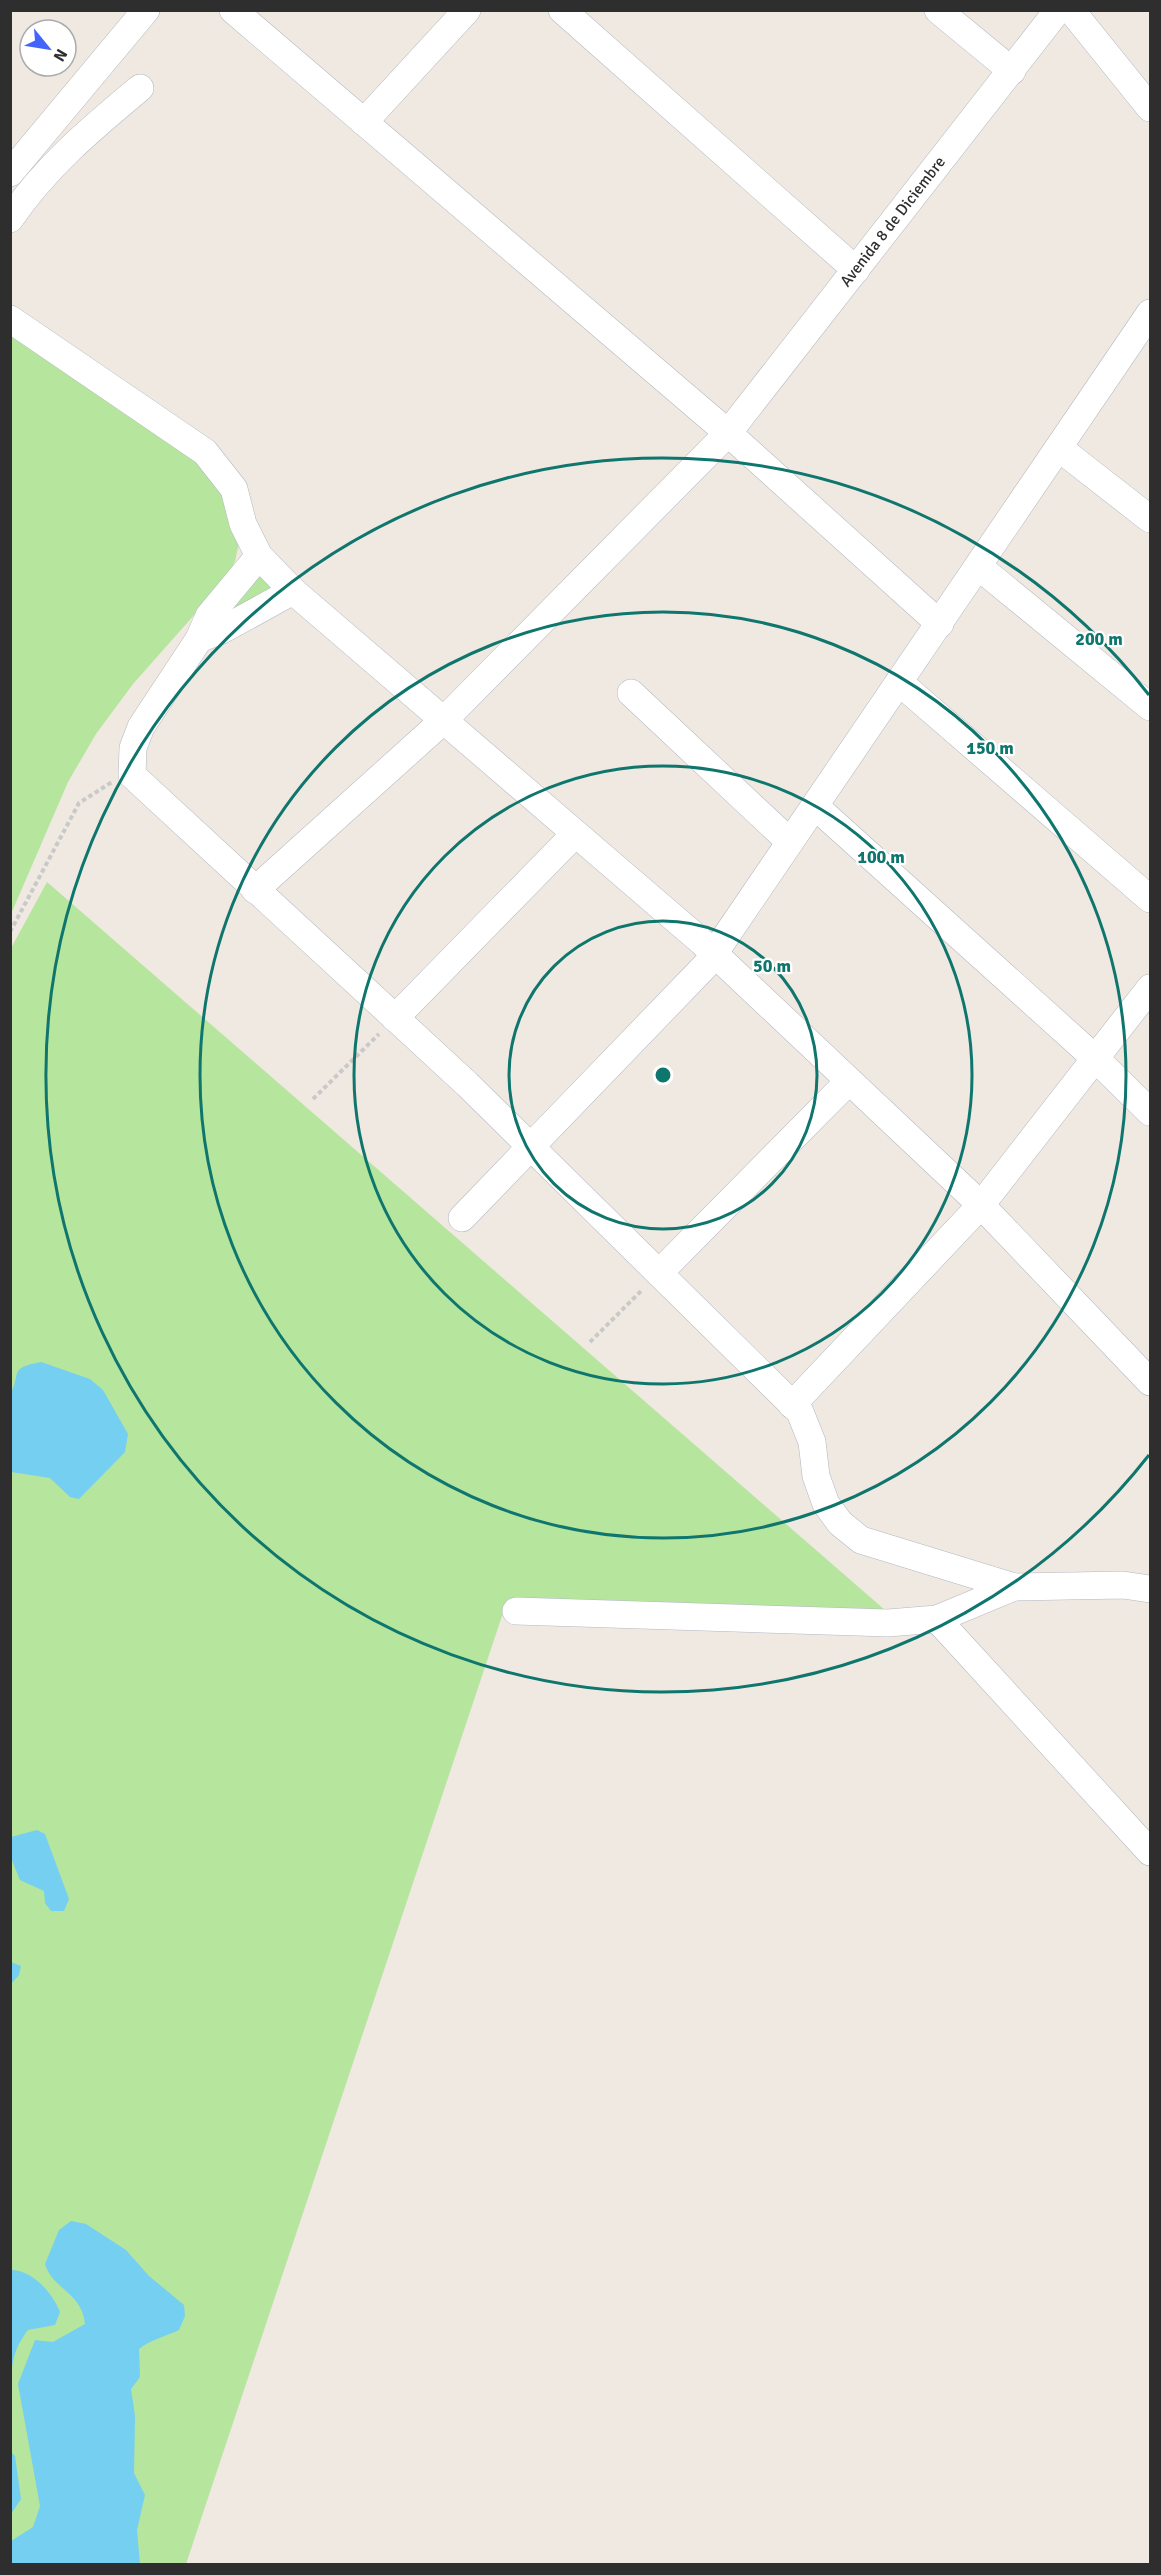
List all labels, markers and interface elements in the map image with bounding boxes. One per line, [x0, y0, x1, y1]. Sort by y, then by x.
north arrow [18, 18, 78, 78]
text: N [49, 45, 72, 65]
street label: Avenida 8 de Diciembre [836, 153, 950, 291]
text: 200 m [1075, 628, 1123, 650]
text: 150 m [966, 737, 1014, 759]
text: 100 m [857, 846, 905, 868]
text: 50 m [753, 955, 791, 977]
centre of rings [653, 1065, 673, 1085]

